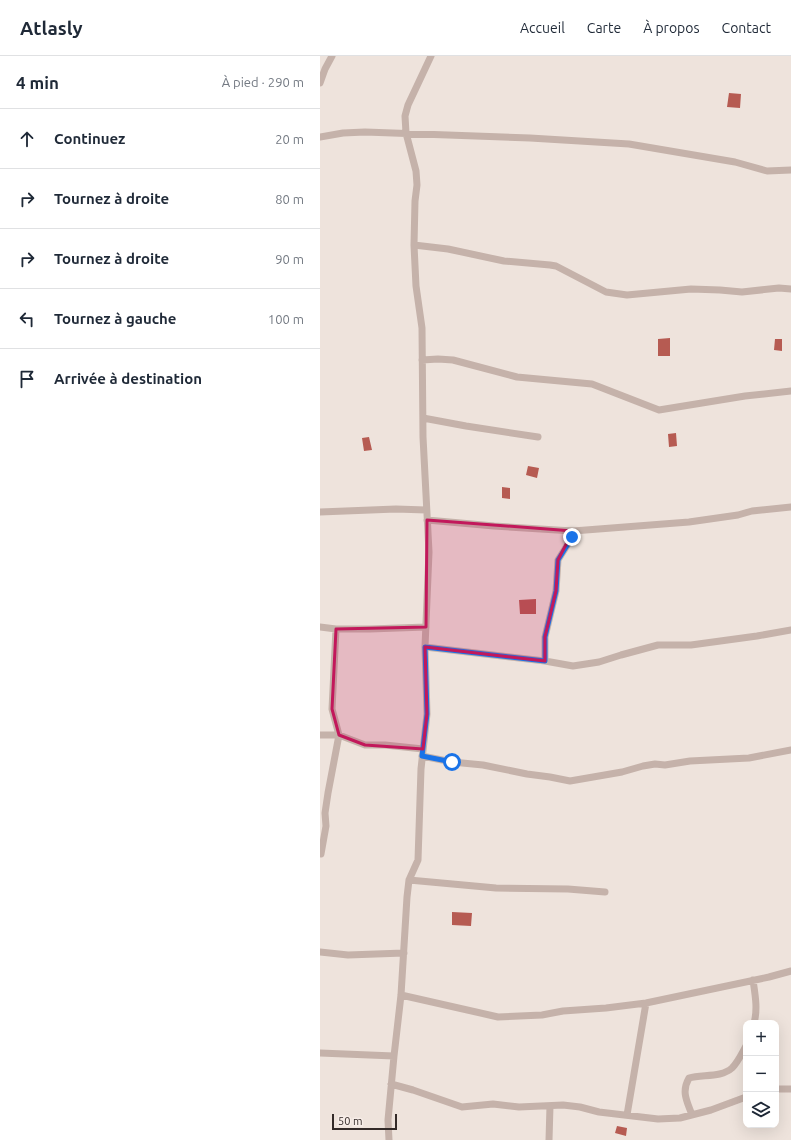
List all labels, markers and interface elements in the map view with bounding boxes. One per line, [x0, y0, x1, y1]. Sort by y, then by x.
text: Atlasly [20, 17, 83, 39]
text: Accueil [520, 20, 565, 36]
text: Carte [587, 20, 621, 36]
text: À propos [643, 20, 700, 36]
text: Contact [722, 20, 771, 36]
text: 4 min [16, 73, 59, 92]
text: À pied · 290 m [222, 75, 304, 89]
icon: ahead [16, 128, 38, 150]
text: Continuez [54, 130, 125, 147]
text: 20 m [275, 132, 304, 146]
icon: right [16, 188, 38, 210]
text: Tournez à droite [54, 190, 169, 207]
text: 80 m [275, 192, 304, 206]
icon: right [16, 248, 38, 270]
text: Tournez à droite [54, 250, 169, 267]
text: 90 m [275, 252, 304, 266]
icon: left [16, 308, 38, 330]
text: Tournez à gauche [54, 310, 177, 327]
text: 100 m [268, 312, 304, 326]
icon: arrive [16, 368, 38, 390]
text: Arrivée à destination [54, 370, 202, 387]
route end [563, 528, 581, 546]
route start [443, 753, 461, 771]
map controls [743, 1020, 779, 1128]
button: + [743, 1020, 779, 1056]
button: − [743, 1056, 779, 1092]
button: layers [743, 1092, 779, 1128]
scale bar [332, 1112, 397, 1131]
text: 50 m [338, 1115, 362, 1127]

